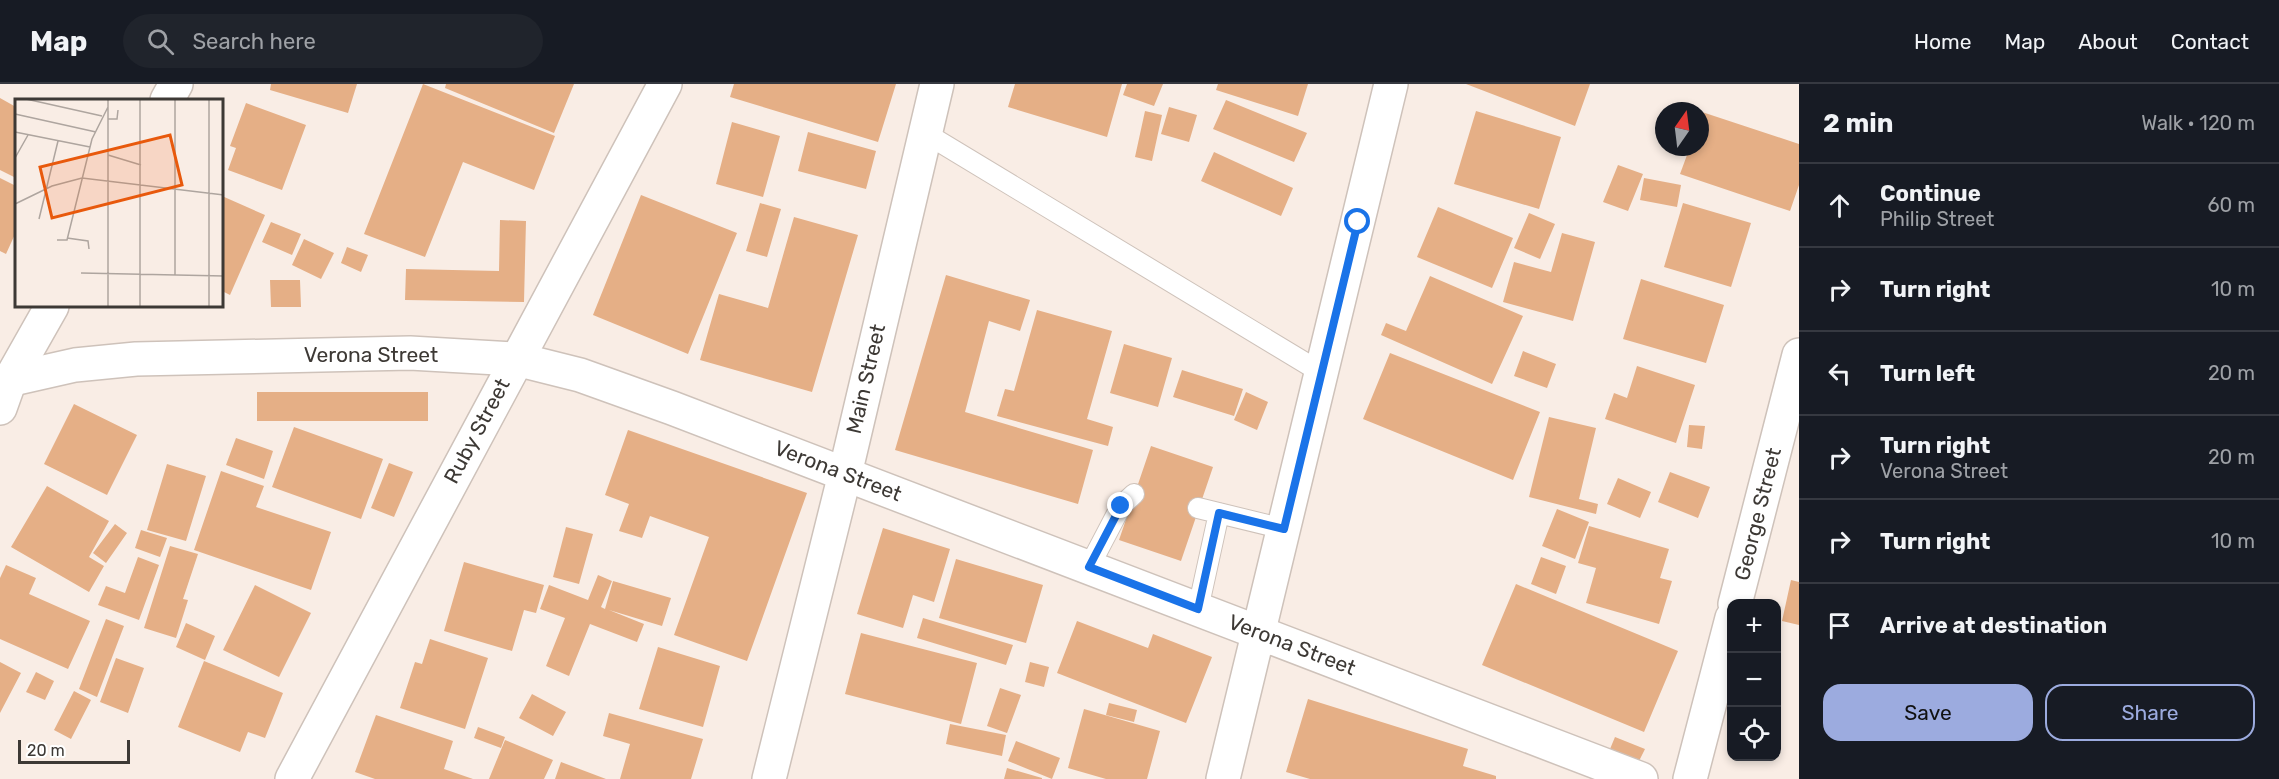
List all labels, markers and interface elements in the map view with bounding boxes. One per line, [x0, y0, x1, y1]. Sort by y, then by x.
search box [123, 14, 543, 68]
text: Map [30, 25, 87, 58]
icon: search [144, 25, 177, 58]
text: Search here [192, 28, 316, 55]
text: Home [1914, 29, 1971, 54]
text: Map [2004, 29, 2045, 54]
text: About [2078, 29, 2138, 54]
text: Contact [2171, 29, 2249, 54]
inset map [15, 99, 224, 308]
north arrow [1655, 102, 1709, 156]
text: 2 min [1823, 108, 1893, 139]
text: Walk · 120 m [2141, 111, 2255, 135]
text: Continue [1880, 180, 1981, 207]
icon: ahead [1823, 189, 1856, 222]
text: 60 m [2208, 193, 2255, 217]
text: Philip Street [1880, 207, 1994, 231]
route start [1344, 208, 1370, 234]
icon: right [1823, 273, 1856, 306]
text: Turn right [1880, 276, 1990, 303]
text: 10 m [2211, 277, 2255, 301]
street label: Main Street [841, 322, 890, 436]
street label: Verona Street [304, 342, 438, 367]
icon: left [1823, 357, 1856, 390]
text: Turn left [1880, 360, 1975, 387]
text: 20 m [2208, 361, 2255, 385]
street label: Ruby Street [438, 374, 515, 488]
text: Turn right [1880, 432, 1990, 459]
street label: Verona Street [771, 435, 905, 506]
icon: right [1823, 441, 1856, 474]
street label: George Street [1729, 445, 1786, 583]
text: 20 m [2208, 445, 2255, 469]
text: Verona Street [1880, 459, 2008, 483]
route end [1107, 492, 1133, 518]
icon: right [1823, 525, 1856, 558]
text: Turn right [1880, 528, 1990, 555]
text: 10 m [2211, 529, 2255, 553]
map controls [1727, 599, 1781, 761]
button: + [1727, 599, 1781, 653]
street label: Verona Street [1225, 609, 1359, 680]
icon: arrive [1823, 609, 1856, 642]
text: Arrive at destination [1880, 612, 2107, 639]
button: − [1727, 653, 1781, 707]
button: Save [1823, 684, 2033, 741]
button: Share [2045, 684, 2255, 741]
button: locate [1727, 707, 1781, 761]
scale bar [18, 737, 130, 764]
text: 20 m [27, 741, 65, 760]

